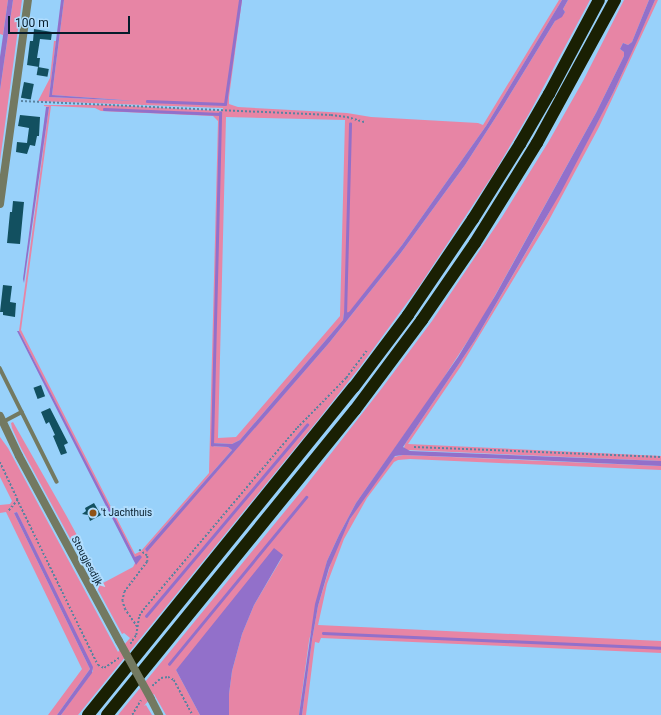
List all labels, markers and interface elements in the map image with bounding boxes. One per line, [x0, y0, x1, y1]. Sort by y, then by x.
scale bar [10, 8, 132, 34]
text: 100 m [15, 16, 49, 30]
place label: 't Jachthuis [101, 507, 152, 519]
marker: 't Jachthuis [88, 508, 98, 518]
street label: Stougjesdijk [69, 534, 105, 588]

